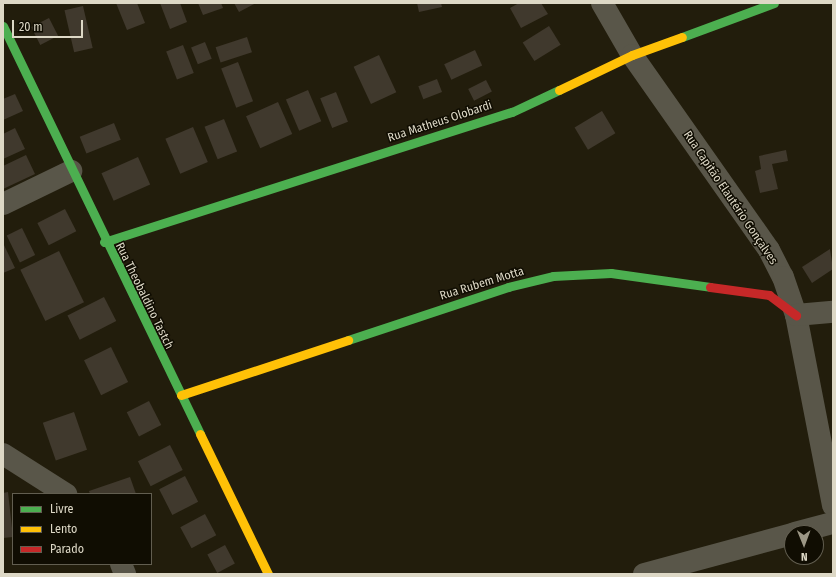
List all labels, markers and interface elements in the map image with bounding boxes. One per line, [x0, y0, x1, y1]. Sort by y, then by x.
scale bar [14, 12, 85, 38]
text: 20 m [19, 20, 43, 34]
street label: Rua Matheus Olobardi [386, 98, 494, 146]
street label: Rua Capitão Elautério Gonçalves [680, 128, 780, 268]
street label: Rua Theobaldino Tastch [112, 240, 176, 352]
street label: Rua Rubem Motta [438, 264, 526, 304]
legend [12, 493, 152, 565]
text: Livre [50, 502, 73, 516]
text: Lento [50, 522, 77, 536]
north arrow [784, 525, 824, 565]
text: Parado [50, 542, 84, 556]
text: N [801, 550, 808, 563]

